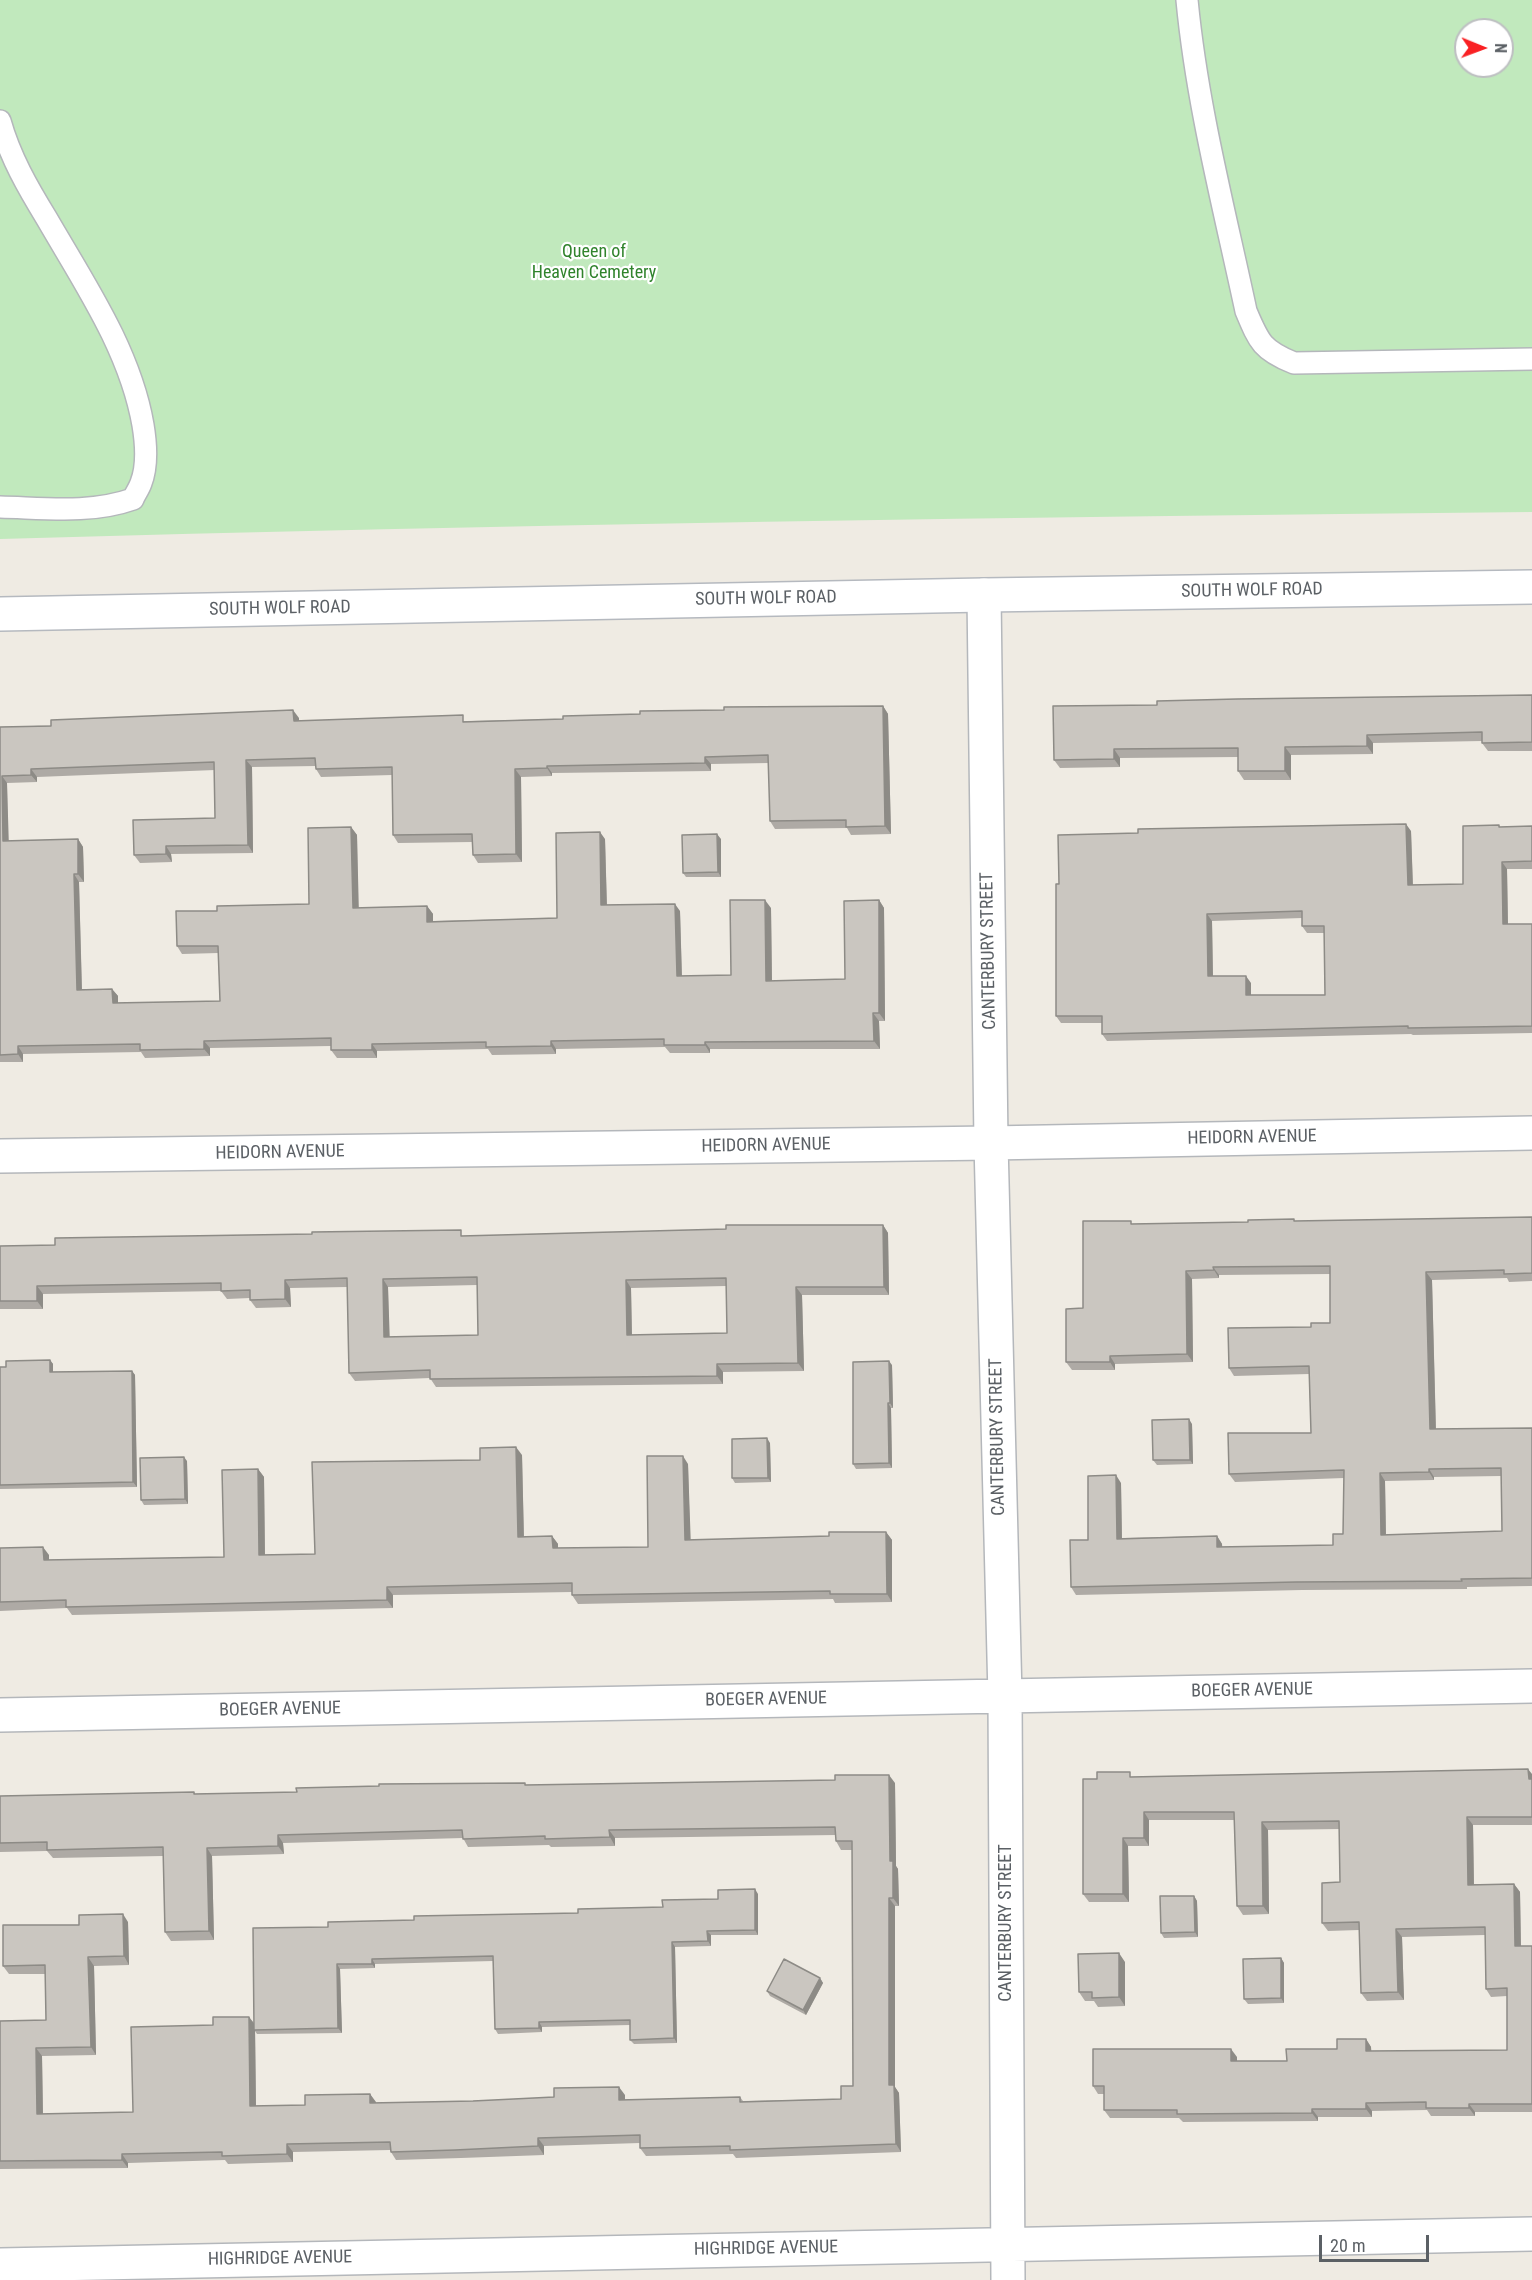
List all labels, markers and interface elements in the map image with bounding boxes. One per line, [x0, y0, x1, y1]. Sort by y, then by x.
north arrow [1454, 18, 1514, 78]
text: N [1491, 43, 1510, 53]
park label: Queen of Heaven Cemetery [532, 241, 656, 284]
street label: SOUTH WOLF ROAD [1181, 579, 1323, 603]
street label: SOUTH WOLF ROAD [695, 587, 837, 611]
street label: SOUTH WOLF ROAD [209, 597, 351, 621]
street label: CANTERBURY STREET [977, 872, 1001, 1030]
street label: HEIDORN AVENUE [1187, 1126, 1317, 1150]
street label: HEIDORN AVENUE [701, 1134, 831, 1158]
street label: HEIDORN AVENUE [215, 1141, 345, 1165]
street label: CANTERBURY STREET [986, 1358, 1010, 1516]
street label: BOEGER AVENUE [1191, 1679, 1313, 1703]
street label: BOEGER AVENUE [705, 1688, 827, 1712]
street label: BOEGER AVENUE [219, 1698, 341, 1722]
street label: CANTERBURY STREET [995, 1844, 1017, 2002]
scale bar [1322, 2223, 1432, 2261]
text: 20 m [1330, 2235, 1365, 2256]
street label: HIGHRIDGE AVENUE [694, 2237, 838, 2261]
street label: HIGHRIDGE AVENUE [208, 2247, 352, 2271]

